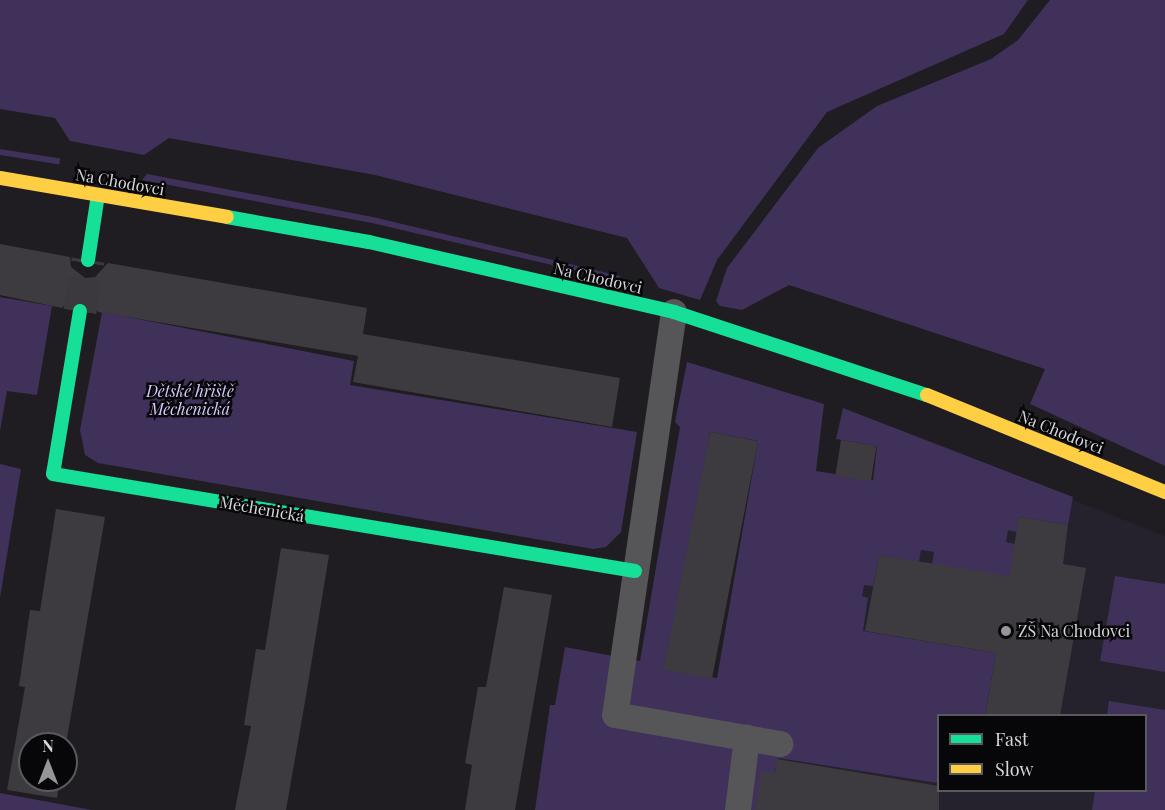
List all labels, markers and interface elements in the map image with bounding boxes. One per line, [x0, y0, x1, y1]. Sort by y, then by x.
street label: Na Chodovci [74, 165, 166, 199]
street label: Na Chodovci [552, 259, 644, 297]
park label: Dětské hřiště Měchenická [146, 381, 234, 419]
street label: Na Chodovci [1016, 406, 1106, 458]
street label: Měchenická [218, 492, 306, 526]
place label: ZŠ Na Chodovci [1018, 621, 1130, 641]
marker: ZŠ Na Chodovci [999, 624, 1013, 638]
legend [937, 714, 1147, 792]
text: Fast [995, 727, 1028, 751]
north arrow [18, 732, 78, 792]
text: N [42, 735, 54, 756]
text: Slow [995, 757, 1033, 781]

